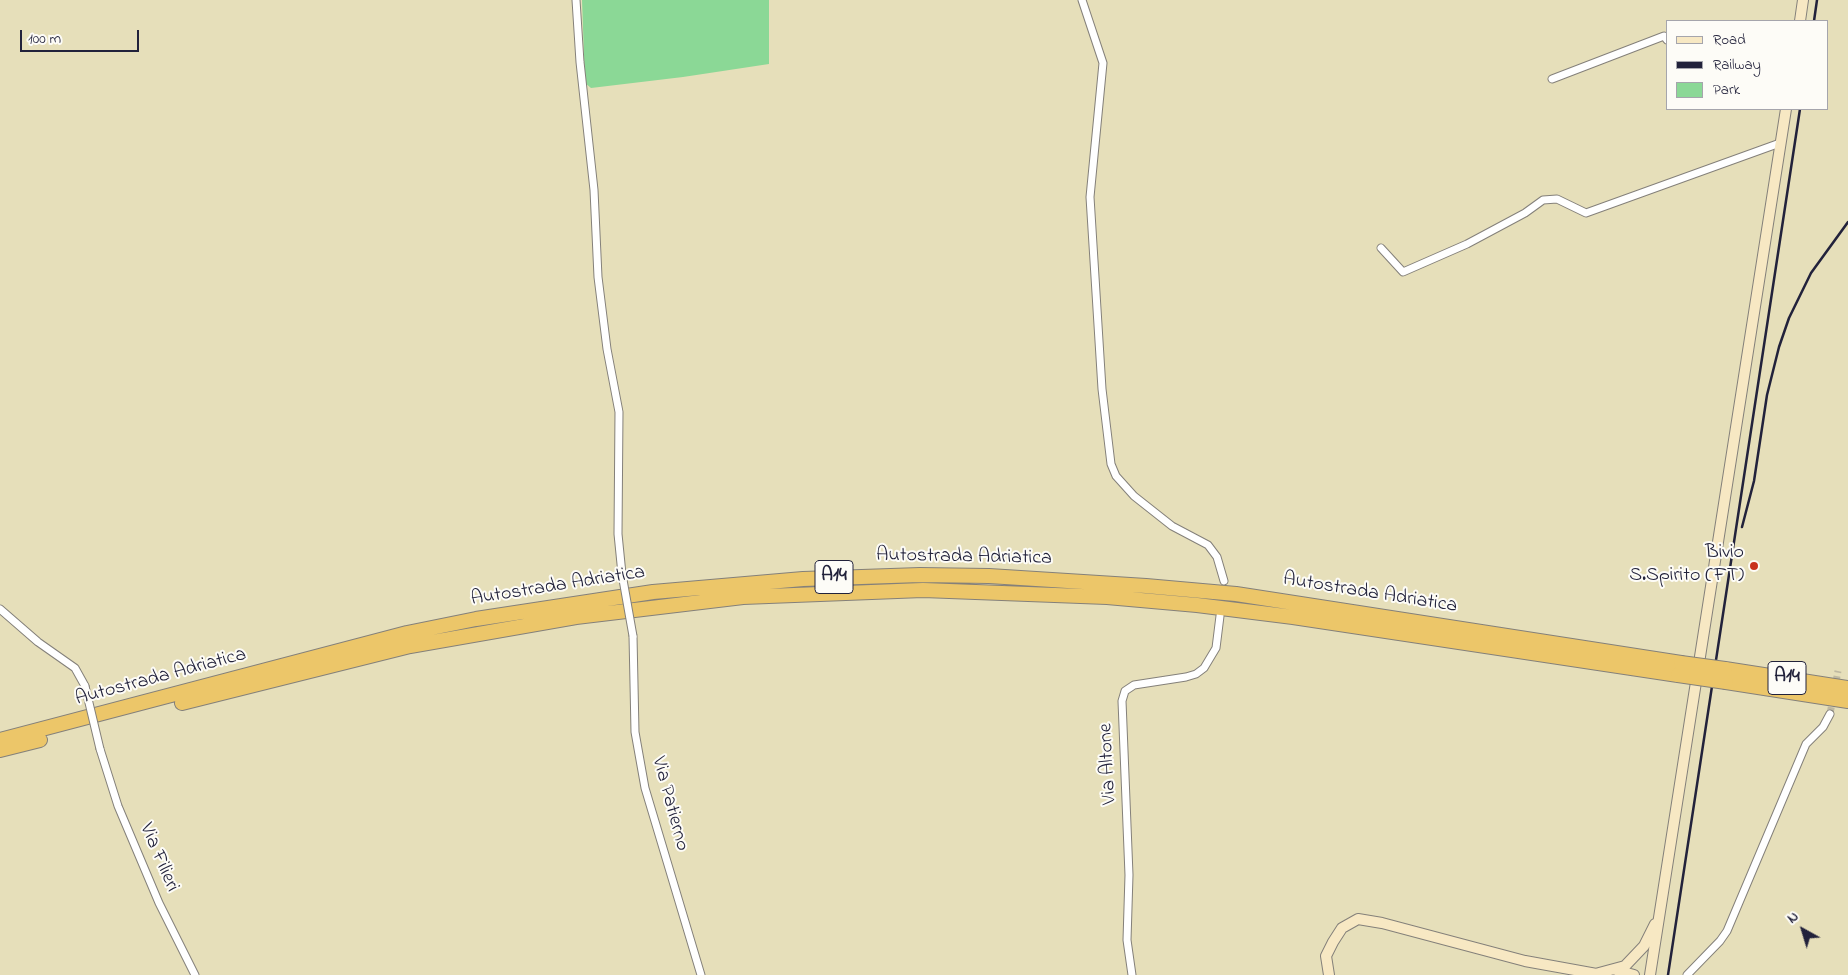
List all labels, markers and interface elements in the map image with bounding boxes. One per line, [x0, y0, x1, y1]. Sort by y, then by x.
scale bar [22, 20, 141, 52]
legend [1666, 20, 1828, 110]
text: 100 m [28, 28, 61, 50]
text: Road [1713, 29, 1746, 51]
text: Railway [1713, 54, 1761, 76]
text: Park [1713, 79, 1740, 101]
place label: Bivio S.Spirito (FT) [1629, 542, 1744, 589]
street label: Autostrada Adriatica [876, 544, 1052, 572]
road number: A14 [815, 560, 853, 594]
marker: Bivio S.Spirito (FT) [1748, 560, 1760, 572]
street label: Autostrada Adriatica [469, 561, 647, 613]
street label: Autostrada Adriatica [1281, 568, 1459, 620]
street label: Autostrada Adriatica [73, 644, 249, 712]
road number: A14 [1768, 661, 1806, 694]
street label: Via Altone [1095, 723, 1123, 805]
street label: Via Patierno [645, 754, 693, 854]
street label: Via Filieri [133, 820, 183, 896]
north arrow [1778, 905, 1828, 955]
text: N [1783, 907, 1804, 929]

